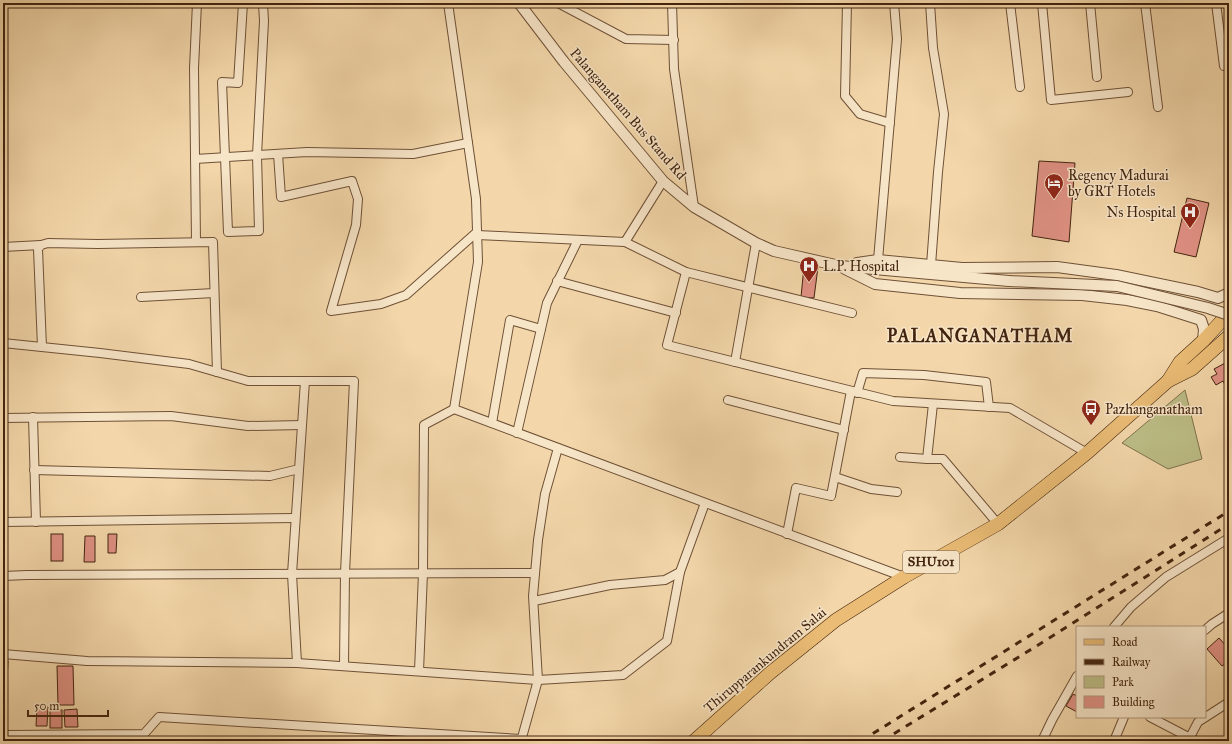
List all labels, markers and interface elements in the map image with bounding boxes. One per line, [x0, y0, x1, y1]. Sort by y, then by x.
street label: Palanganatham Bus Stand Rd [566, 45, 690, 183]
place label: Regency Madurai by GRT Hotels [1068, 167, 1169, 200]
hotel icon: Regency Madurai by GRT Hotels [1043, 172, 1065, 200]
hospital icon: Ns Hospital [1179, 201, 1201, 229]
place label: Ns Hospital [1107, 204, 1176, 221]
hospital icon: L.P. Hospital [798, 255, 820, 283]
place label: L.P. Hospital [823, 258, 899, 275]
district label: PALANGANATHAM [887, 325, 1073, 347]
bus stop icon: Pazhanganatham [1080, 398, 1102, 426]
place label: Pazhanganatham [1105, 401, 1203, 418]
road number: SHU101 [903, 551, 959, 573]
street label: Thirupparankundram Salai [700, 604, 830, 716]
legend [1076, 626, 1206, 718]
text: Road [1112, 635, 1138, 649]
text: Railway [1112, 655, 1151, 669]
text: Park [1112, 675, 1134, 689]
scale bar [28, 692, 108, 718]
text: Building [1112, 695, 1155, 710]
text: 50 m [34, 699, 59, 713]

